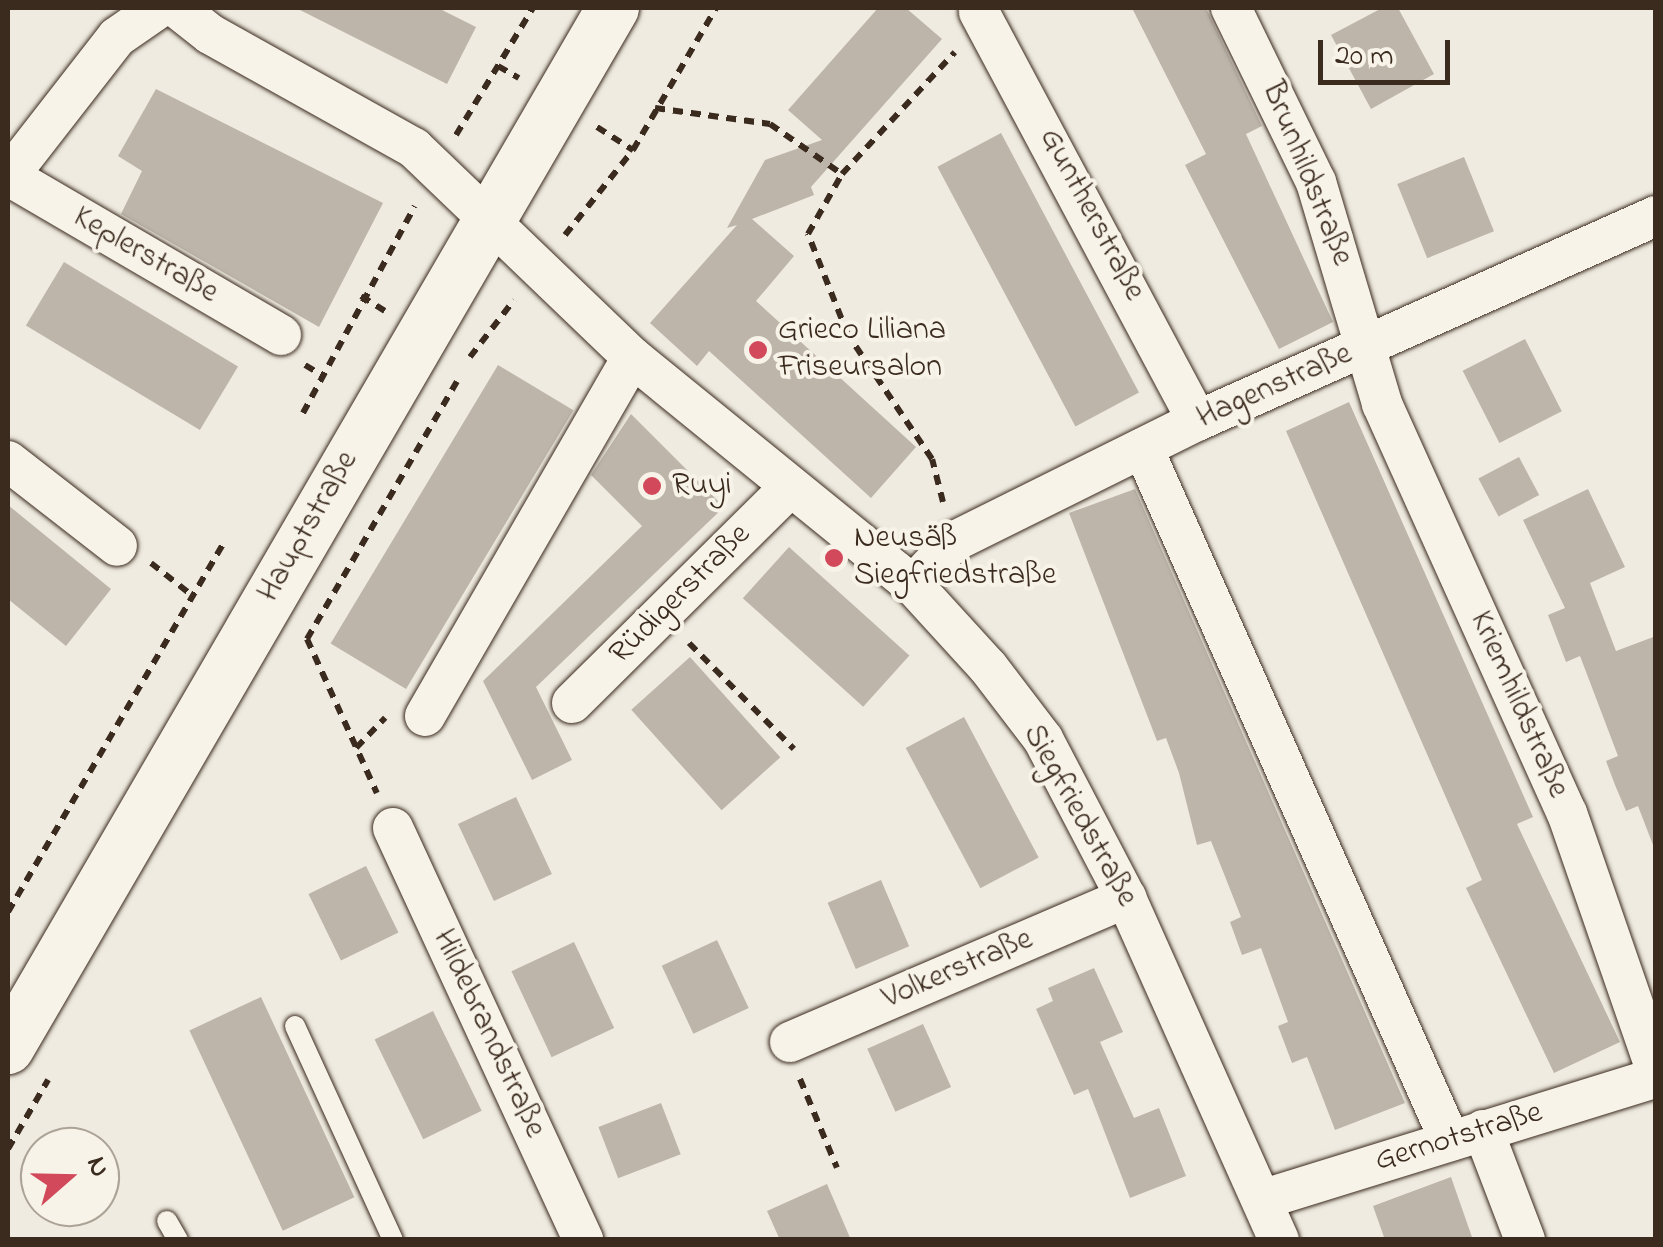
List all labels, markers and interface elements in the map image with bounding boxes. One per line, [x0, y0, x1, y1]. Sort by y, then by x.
scale bar [1323, 20, 1456, 82]
text: 20 m [1335, 35, 1394, 79]
street label: Brunhildstraße [1252, 76, 1360, 272]
street label: Guntherstraße [1030, 122, 1152, 308]
street label: Keplerstraße [66, 199, 224, 313]
place label: Grieco Liliana Friseursalon [778, 313, 946, 388]
street label: Hagenstraße [1192, 336, 1358, 438]
marker: Grieco Liliana Friseursalon [747, 339, 769, 361]
street label: Hauptstraße [250, 445, 368, 609]
place label: Ruyi [672, 467, 731, 505]
marker: Ruyi [641, 475, 663, 497]
street label: Rüdigerstraße [603, 517, 759, 673]
place label: Neusäß Siegfriedstraße [854, 521, 1056, 596]
marker: Neusäß Siegfriedstraße [823, 547, 845, 569]
street label: Kriemhildstraße [1460, 606, 1576, 804]
street label: Siegfriedstraße [1013, 718, 1145, 914]
street label: Volkerstraße [877, 921, 1039, 1019]
street label: Hildebrandstraße [423, 924, 553, 1144]
street label: Gernotstraße [1371, 1094, 1547, 1182]
north arrow [20, 1127, 120, 1227]
text: N [74, 1151, 119, 1183]

